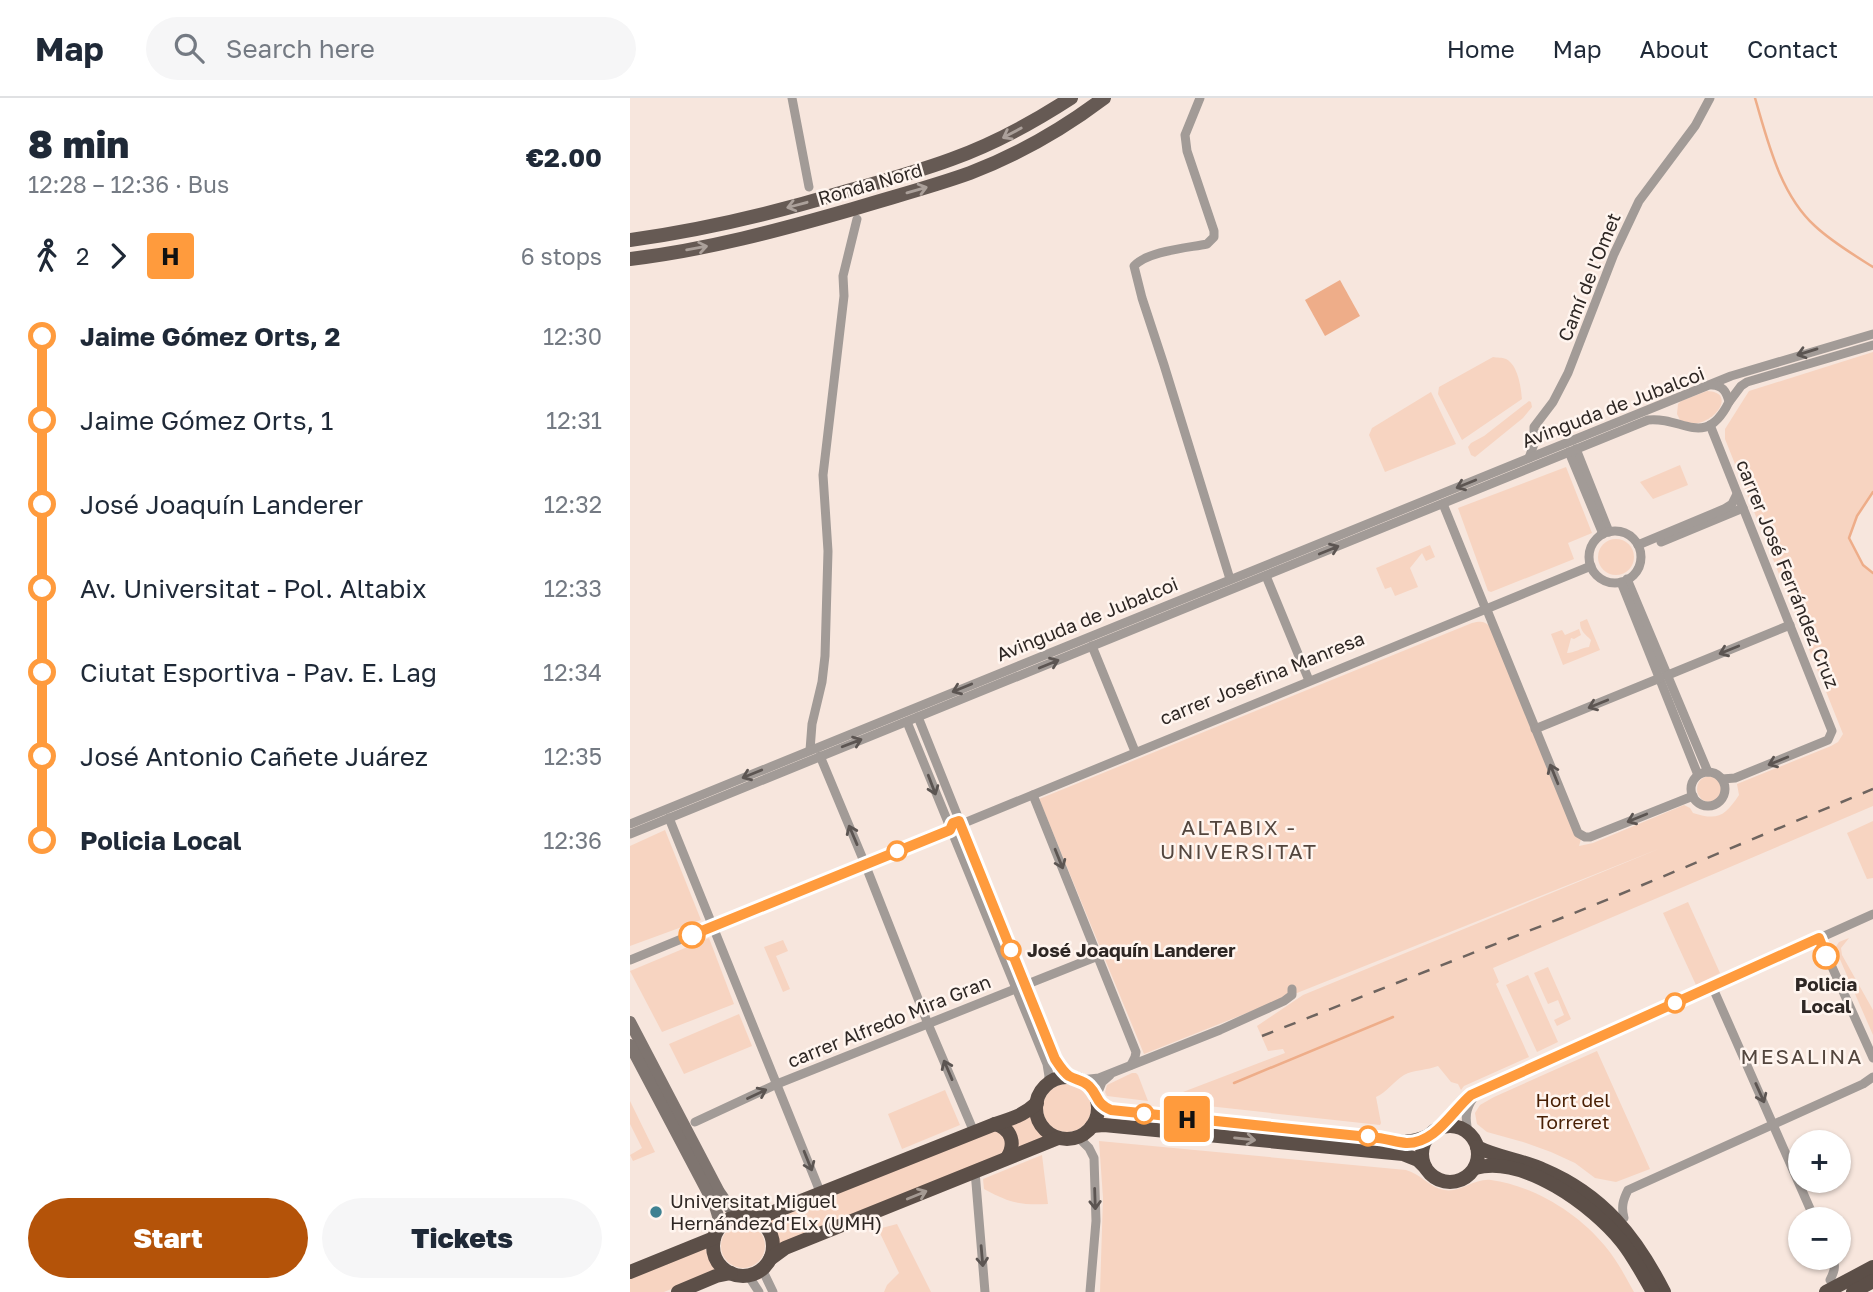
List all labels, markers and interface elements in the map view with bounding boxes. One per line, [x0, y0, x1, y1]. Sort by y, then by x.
search box [146, 17, 636, 80]
text: Map [35, 29, 104, 68]
icon: search [170, 29, 208, 67]
text: Search here [226, 33, 375, 64]
text: Home [1447, 34, 1515, 63]
text: Map [1553, 34, 1602, 63]
text: About [1640, 34, 1709, 63]
text: Contact [1747, 34, 1838, 63]
text: 8 min [28, 121, 129, 166]
one-way arrow [1002, 126, 1023, 140]
text: €2.00 [526, 142, 602, 173]
street label: Ronda Nord [815, 158, 925, 209]
text: 12:28 – 12:36 · Bus [28, 170, 229, 198]
one-way arrow [905, 183, 928, 196]
one-way arrow [786, 200, 808, 213]
street label: Camí de l'Omet [1552, 209, 1625, 345]
icon: walk [28, 237, 66, 275]
icon: forward [99, 237, 137, 275]
text: H [161, 241, 180, 270]
one-way arrow [685, 241, 708, 254]
text: 2 [76, 242, 89, 270]
text: 6 stops [521, 242, 602, 270]
text: Jaime Gómez Orts, 2 [80, 321, 340, 352]
text: 12:30 [543, 322, 602, 350]
one-way arrow [1797, 347, 1819, 360]
street label: Avinguda de Jubalcoi [1518, 361, 1708, 452]
text: Jaime Gómez Orts, 1 [80, 405, 333, 436]
text: 12:31 [546, 406, 602, 434]
street label: carrer José Ferrández Cruz [1732, 456, 1845, 691]
one-way arrow [1455, 478, 1477, 491]
text: José Joaquín Landerer [80, 489, 363, 520]
text: 12:32 [544, 490, 602, 518]
one-way arrow [1318, 542, 1339, 555]
street label: Avinguda de Jubalcoi [993, 572, 1181, 666]
text: Av. Universitat - Pol. Altabix [80, 573, 427, 604]
text: 12:33 [544, 574, 602, 602]
street label: carrer Josefina Manresa [1156, 626, 1368, 729]
one-way arrow [1719, 644, 1741, 657]
one-way arrow [1037, 656, 1059, 669]
text: Ciutat Esportiva - Pav. E. Lag [80, 657, 437, 688]
text: 12:34 [543, 658, 602, 686]
one-way arrow [952, 682, 974, 695]
one-way arrow [1587, 698, 1609, 711]
one-way arrow [840, 736, 862, 749]
text: José Antonio Cañete Juárez [80, 741, 428, 772]
text: 12:35 [544, 742, 602, 770]
one-way arrow [1768, 755, 1789, 768]
one-way arrow [1546, 764, 1559, 785]
one-way arrow [741, 768, 763, 781]
one-way arrow [927, 774, 940, 796]
one-way arrow [1627, 812, 1649, 825]
district label: ALTABIX - UNIVERSITAT [1160, 814, 1318, 864]
text: Policia Local [80, 825, 241, 856]
one-way arrow [846, 825, 859, 847]
text: 12:36 [543, 826, 602, 854]
unlabelled marker [887, 841, 907, 861]
one-way arrow [1053, 847, 1066, 869]
unlabelled marker [679, 922, 705, 948]
place label: José Joaquín Landerer [1027, 938, 1236, 961]
marker: José Joaquín Landerer [1001, 940, 1021, 960]
marker: Policia Local [1813, 943, 1839, 969]
street label: carrer Alfredo Mira Gran [784, 969, 994, 1072]
place label: Policia Local [1795, 972, 1857, 1017]
unlabelled marker [1665, 993, 1685, 1013]
district label: MESALINA [1741, 1043, 1863, 1069]
one-way arrow [940, 1059, 953, 1081]
one-way arrow [1754, 1082, 1767, 1104]
one-way arrow [746, 1086, 767, 1100]
park label: Hort del Torreret [1536, 1088, 1610, 1133]
line badge: H [1164, 1096, 1210, 1142]
unlabelled marker [1134, 1104, 1154, 1124]
text: H [1178, 1104, 1196, 1133]
unlabelled marker [1358, 1126, 1378, 1146]
map controls [1788, 1130, 1851, 1270]
button: + [1788, 1130, 1851, 1193]
one-way arrow [1233, 1133, 1256, 1146]
one-way arrow [802, 1149, 815, 1171]
one-way arrow [1089, 1187, 1102, 1210]
one-way arrow [905, 1188, 927, 1201]
place label: Universitat Miguel Hernández d'Elx (UMH) [670, 1189, 882, 1234]
button: Start [28, 1198, 308, 1278]
button: Tickets [322, 1198, 602, 1278]
marker: Universitat Miguel Hernández d'Elx (UMH) [648, 1204, 664, 1220]
button: − [1788, 1207, 1851, 1270]
one-way arrow [976, 1244, 989, 1267]

